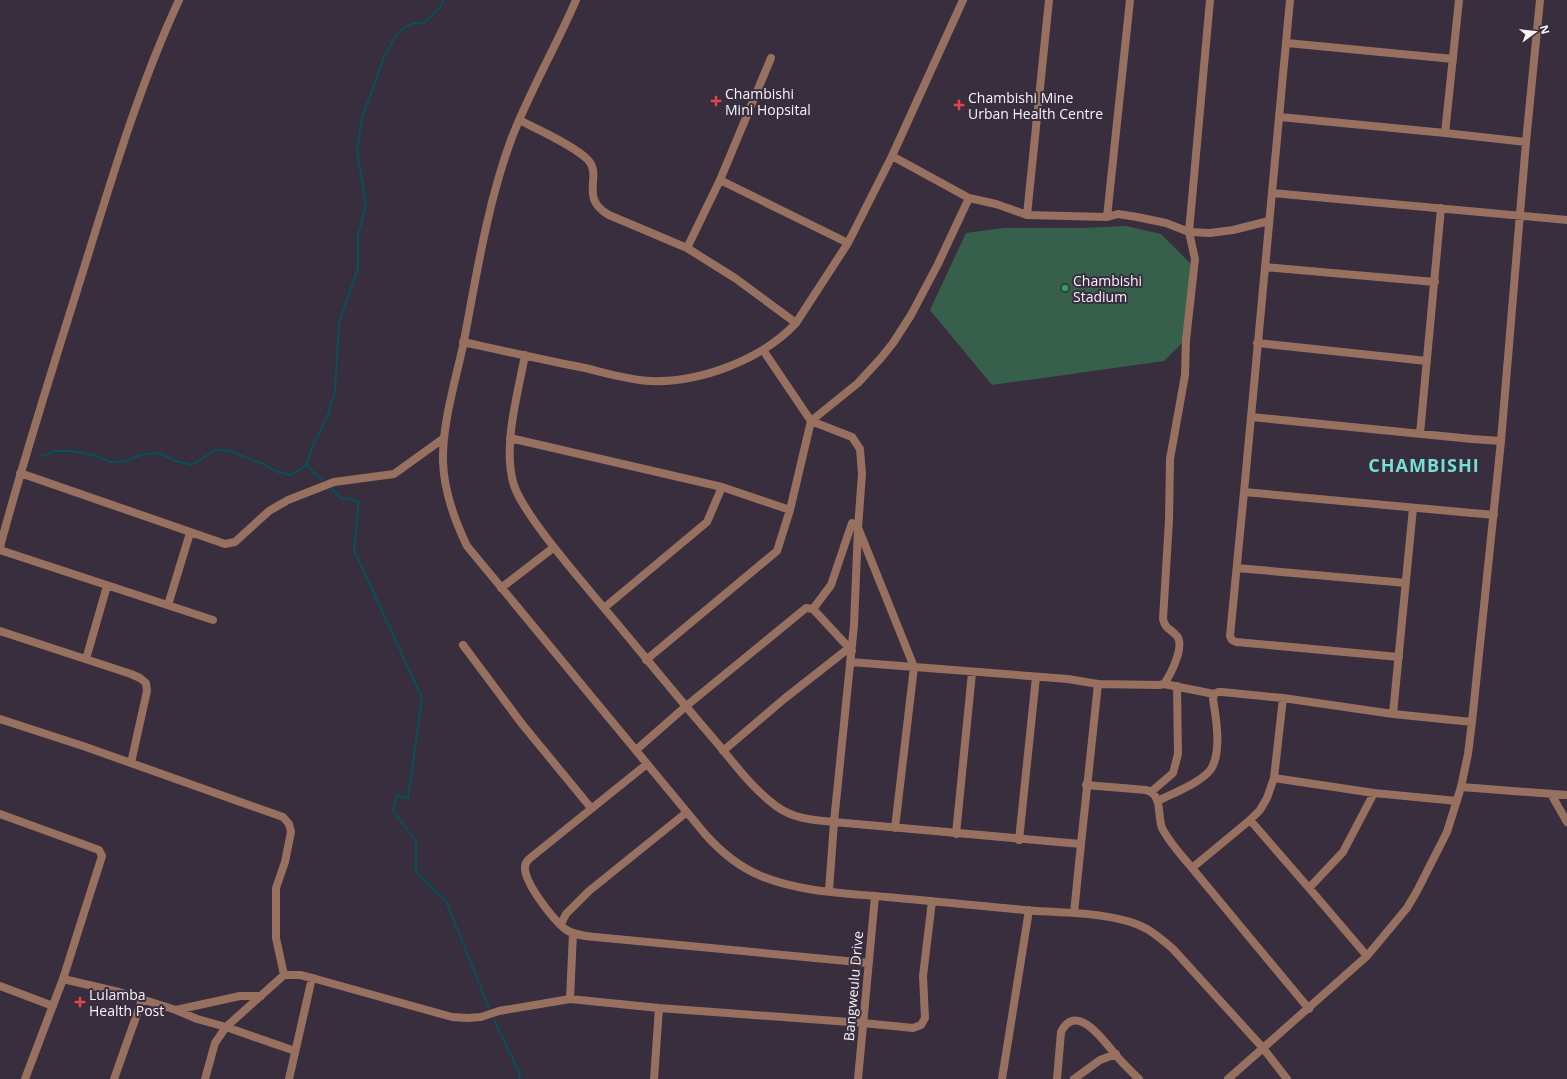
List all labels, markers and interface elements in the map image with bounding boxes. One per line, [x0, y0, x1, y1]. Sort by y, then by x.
north arrow [1515, 12, 1555, 52]
text: N [1537, 23, 1554, 36]
place label: Chambishi Mini Hopsital [725, 84, 811, 119]
place label: Chambishi Mine Urban Health Centre [968, 88, 1103, 123]
marker: Chambishi Mini Hopsital [710, 95, 722, 107]
marker: Chambishi Mine Urban Health Centre [953, 99, 965, 111]
place label: Chambishi Stadium [1073, 271, 1142, 306]
marker: Chambishi Stadium [1060, 283, 1070, 293]
district label: CHAMBISHI [1368, 453, 1480, 477]
street label: Bangweulu Drive [839, 930, 867, 1042]
place label: Lulamba Health Post [89, 985, 164, 1020]
marker: Lulamba Health Post [74, 996, 86, 1008]

